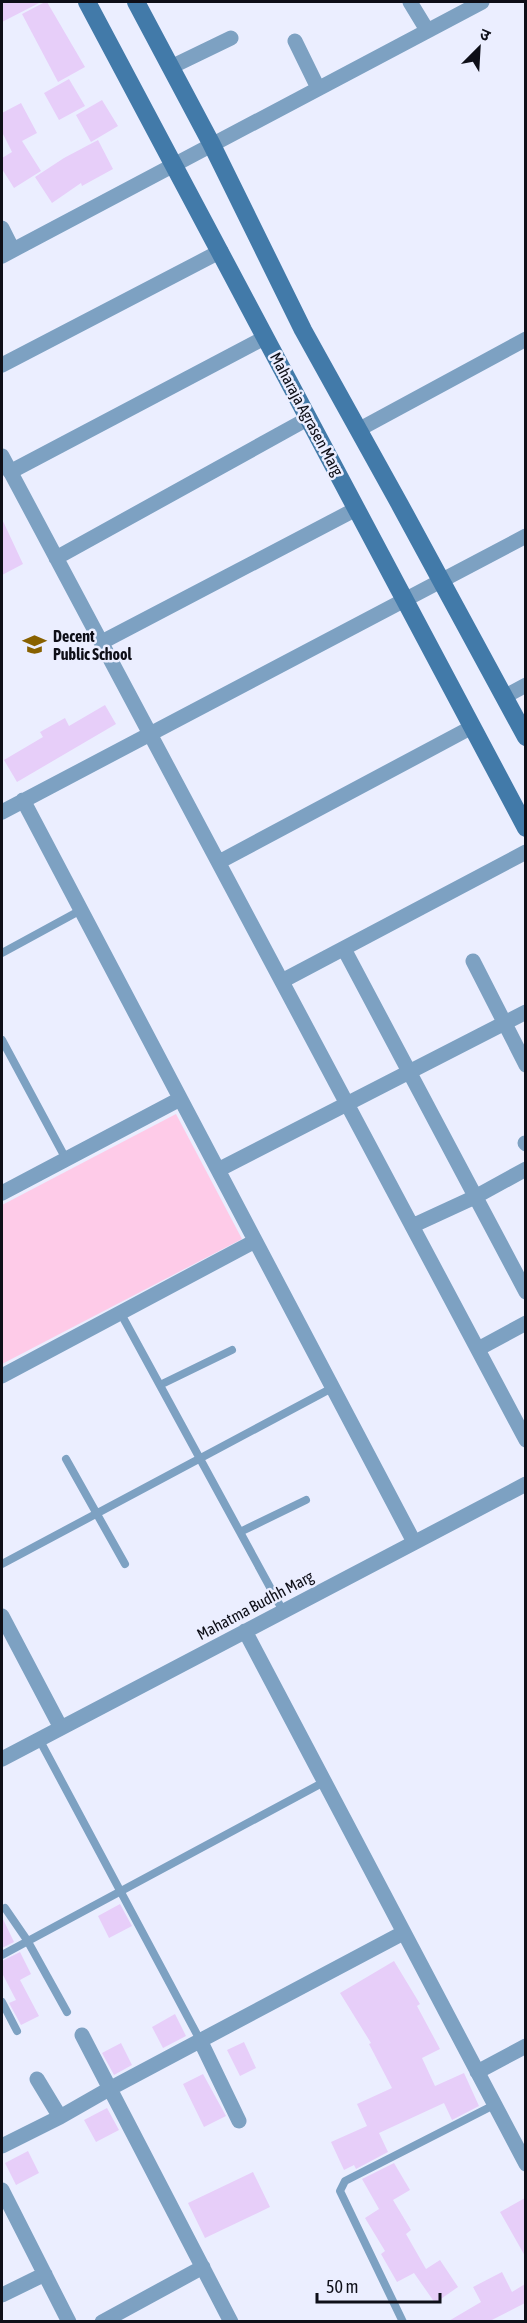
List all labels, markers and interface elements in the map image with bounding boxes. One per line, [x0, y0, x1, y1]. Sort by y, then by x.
north arrow [449, 18, 509, 78]
text: उ [477, 24, 494, 45]
street label: Maharaja Agrasen Marg [266, 349, 347, 479]
place label: Decent Public School [53, 627, 133, 663]
school or university icon: Decent Public School [22, 632, 48, 658]
street label: Mahatma Budhh Marg [194, 1567, 317, 1644]
scale bar [317, 2266, 440, 2304]
text: 50 m [326, 2276, 358, 2297]

